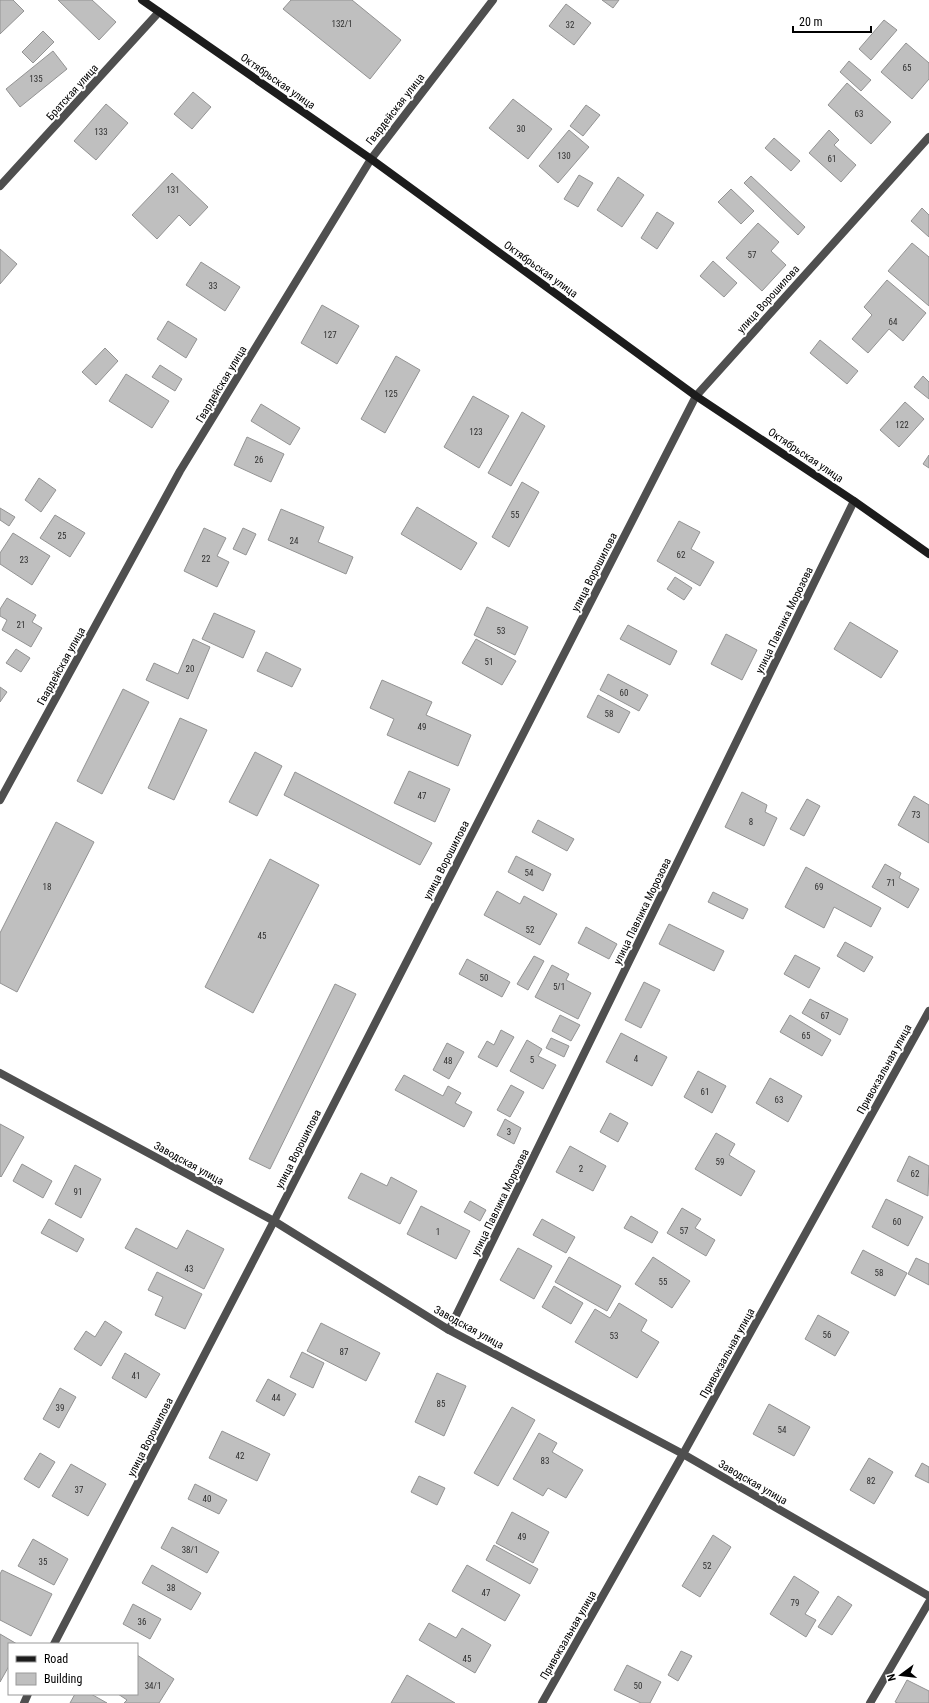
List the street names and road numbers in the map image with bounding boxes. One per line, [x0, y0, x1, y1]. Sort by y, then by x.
street label: Октябрьская улица [238, 51, 317, 112]
street label: Братская улица [44, 62, 101, 123]
street label: Гвардейская улица [363, 71, 427, 148]
street label: Октябрьская улица [501, 238, 580, 300]
street label: улица Ворошилова [734, 263, 802, 336]
street label: Гвардейская улица [193, 344, 249, 425]
street label: Октябрьская улица [766, 425, 846, 485]
street label: улица Ворошилова [569, 531, 620, 614]
street label: улица Павлика Морозова [753, 565, 816, 676]
street label: Гвардейская улица [35, 625, 88, 708]
street label: улица Ворошилова [421, 819, 472, 902]
street label: улица Павлика Морозова [611, 856, 674, 967]
street label: Привокзальная улица [854, 1022, 915, 1116]
street label: улица Ворошилова [273, 1108, 324, 1191]
street label: Заводская улица [152, 1139, 226, 1188]
street label: улица Павлика Морозова [469, 1147, 532, 1258]
street label: Заводская улица [432, 1303, 506, 1352]
street label: Привокзальная улица [697, 1306, 758, 1400]
street label: улица Ворошилова [125, 1396, 176, 1479]
street label: Заводская улица [716, 1457, 790, 1507]
street label: Привокзальная улица [538, 1588, 599, 1682]

